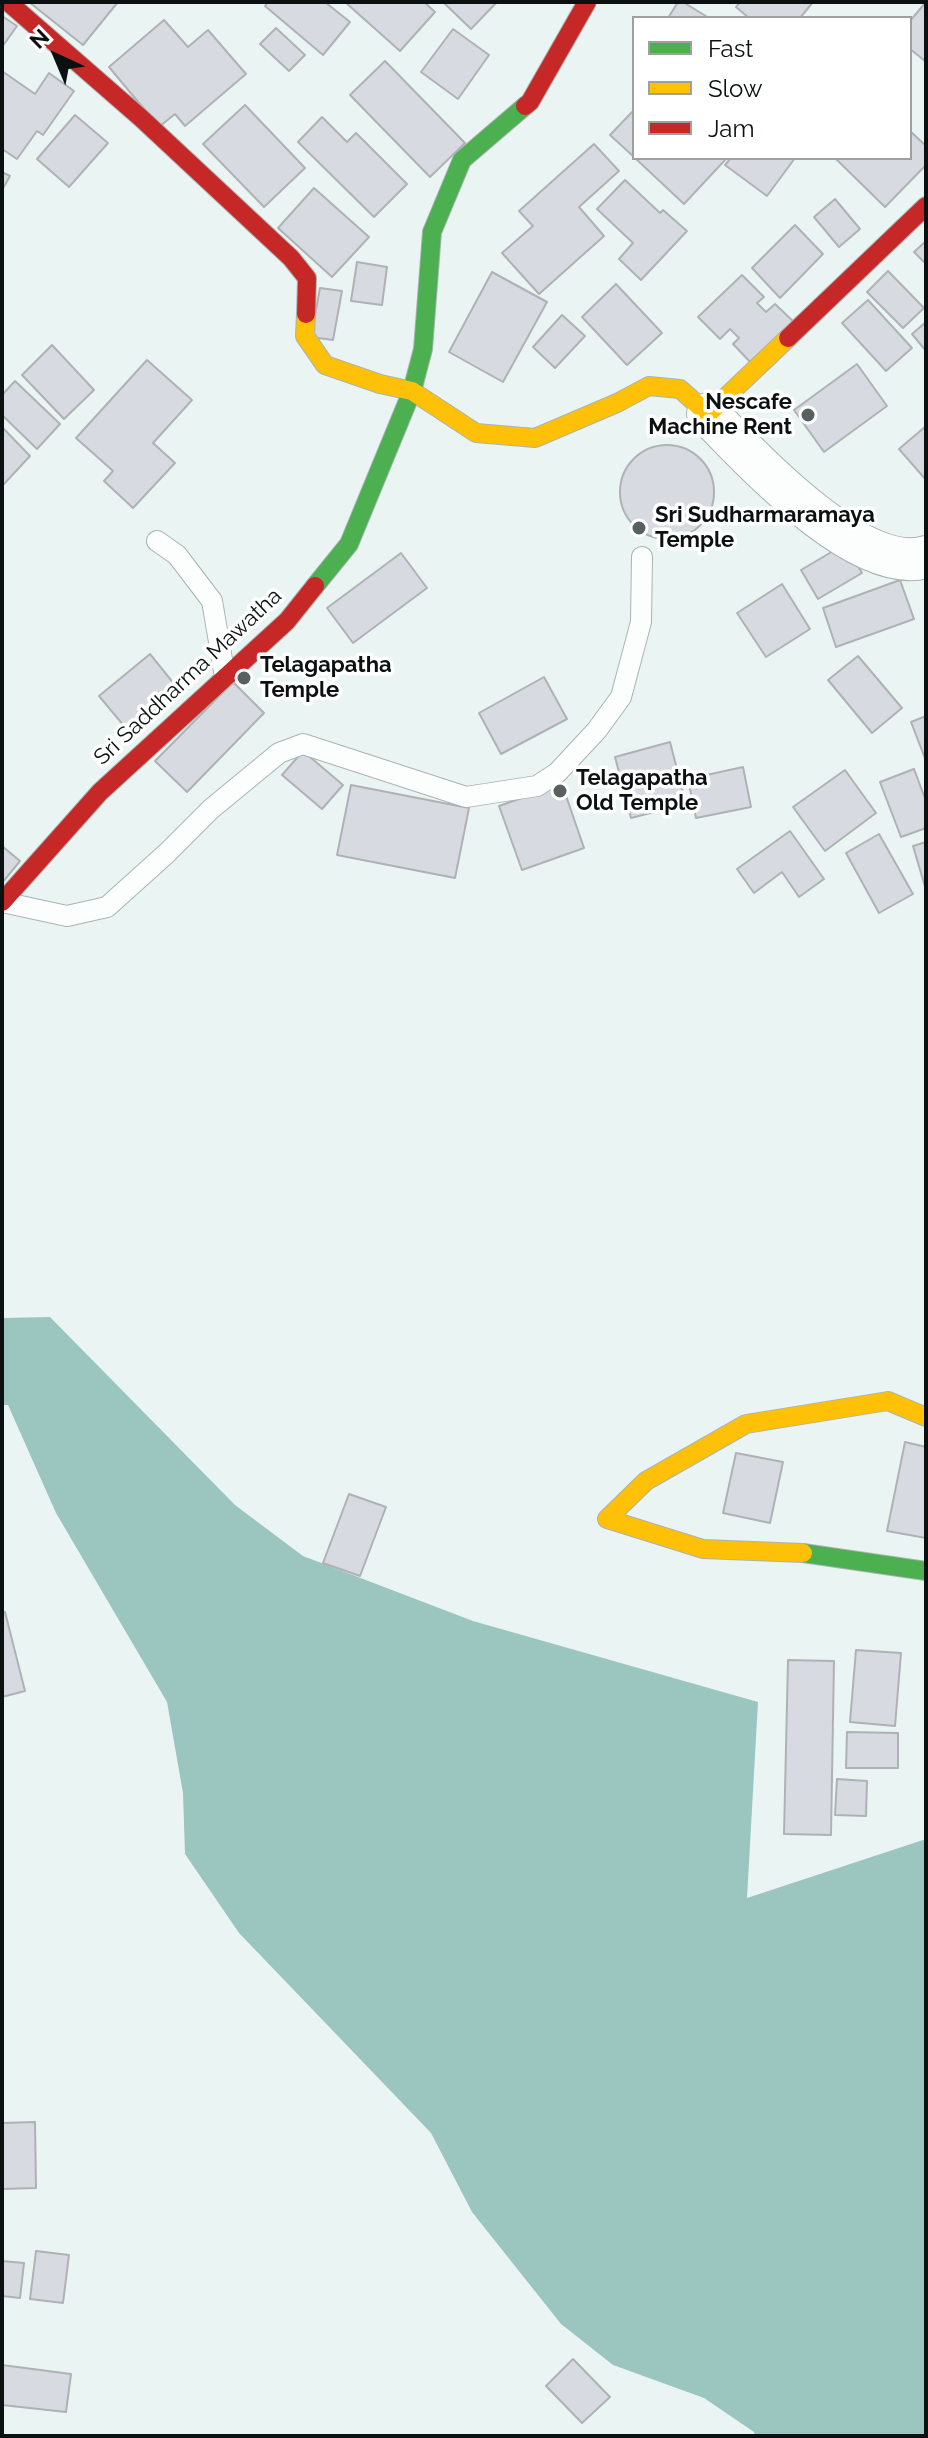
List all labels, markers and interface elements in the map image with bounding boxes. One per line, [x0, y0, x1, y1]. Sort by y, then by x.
north arrow [16, 16, 96, 96]
legend [632, 16, 912, 160]
text: N [24, 24, 54, 54]
text: Fast [708, 34, 753, 63]
text: Slow [708, 74, 762, 103]
text: Jam [708, 114, 754, 143]
place label: Nescafe Machine Rent [648, 389, 792, 440]
marker: Nescafe Machine Rent [799, 406, 817, 424]
place label: Sri Sudharmaramaya Temple [655, 502, 875, 554]
marker: Sri Sudharmaramaya Temple [630, 519, 648, 537]
street label: Sri Saddharma Mawatha [89, 583, 287, 771]
place label: Telagapatha Temple [260, 652, 392, 704]
marker: Telagapatha Temple [235, 669, 253, 687]
place label: Telagapatha Old Temple [576, 765, 708, 816]
marker: Telagapatha Old Temple [551, 782, 569, 800]

